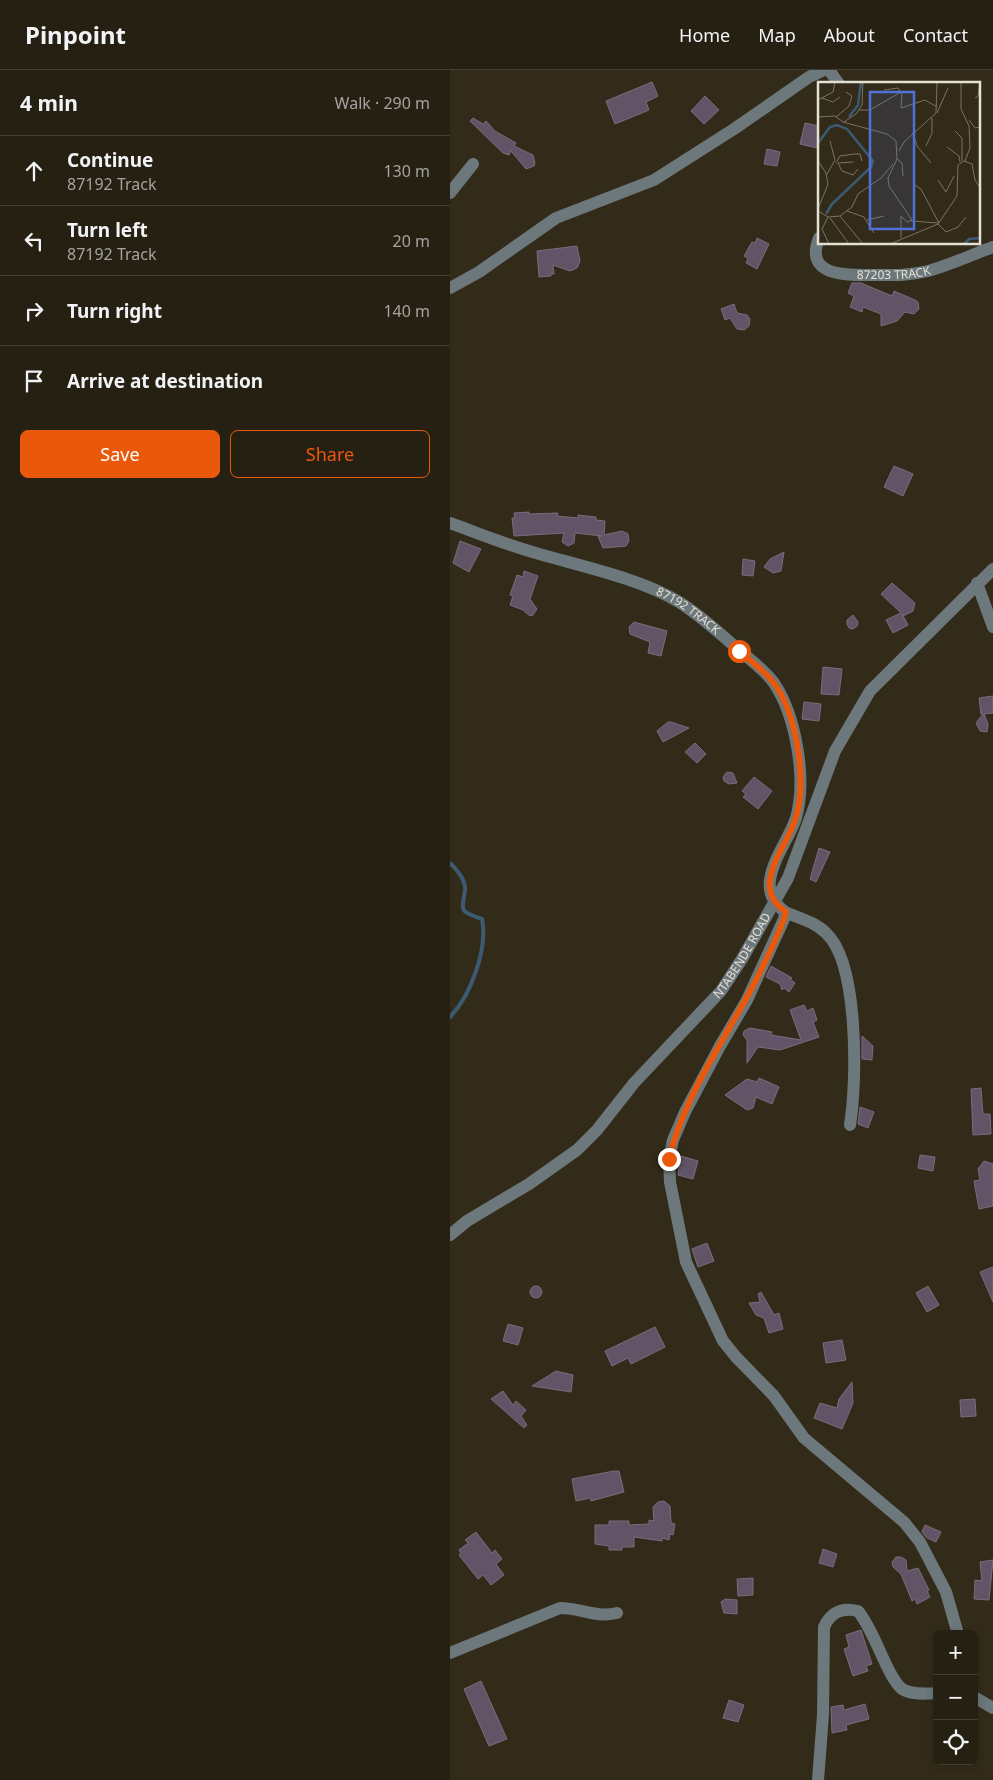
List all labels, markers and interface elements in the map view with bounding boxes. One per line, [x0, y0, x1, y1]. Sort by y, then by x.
text: Pinpoint [25, 18, 126, 51]
text: Home [679, 23, 730, 47]
text: Map [758, 23, 796, 47]
text: About [824, 23, 875, 47]
text: Contact [903, 23, 968, 47]
inset map [818, 82, 980, 245]
text: 4 min [20, 89, 78, 117]
text: Walk · 290 m [335, 92, 430, 114]
text: Continue [67, 147, 153, 173]
icon: ahead [20, 157, 48, 185]
text: 130 m [383, 160, 430, 182]
text: 87192 Track [67, 173, 157, 195]
text: Turn left [67, 217, 148, 243]
icon: left [20, 227, 48, 255]
text: 20 m [393, 230, 430, 252]
text: 87192 Track [67, 243, 157, 265]
street label: 87203 TRACK [857, 262, 933, 283]
icon: right [20, 297, 48, 325]
text: Turn right [67, 298, 162, 324]
text: 140 m [383, 300, 430, 322]
icon: arrive [20, 367, 48, 395]
text: Arrive at destination [67, 368, 263, 394]
button: Save [20, 430, 220, 478]
button: Share [230, 430, 430, 478]
street label: 87192 TRACK [654, 583, 725, 638]
route start [728, 640, 751, 663]
street label: NTABENDE ROAD [709, 909, 775, 1002]
route end [658, 1148, 681, 1171]
map controls [933, 1630, 978, 1765]
button: + [933, 1630, 978, 1675]
button: − [933, 1675, 978, 1720]
button: locate [933, 1720, 978, 1765]

